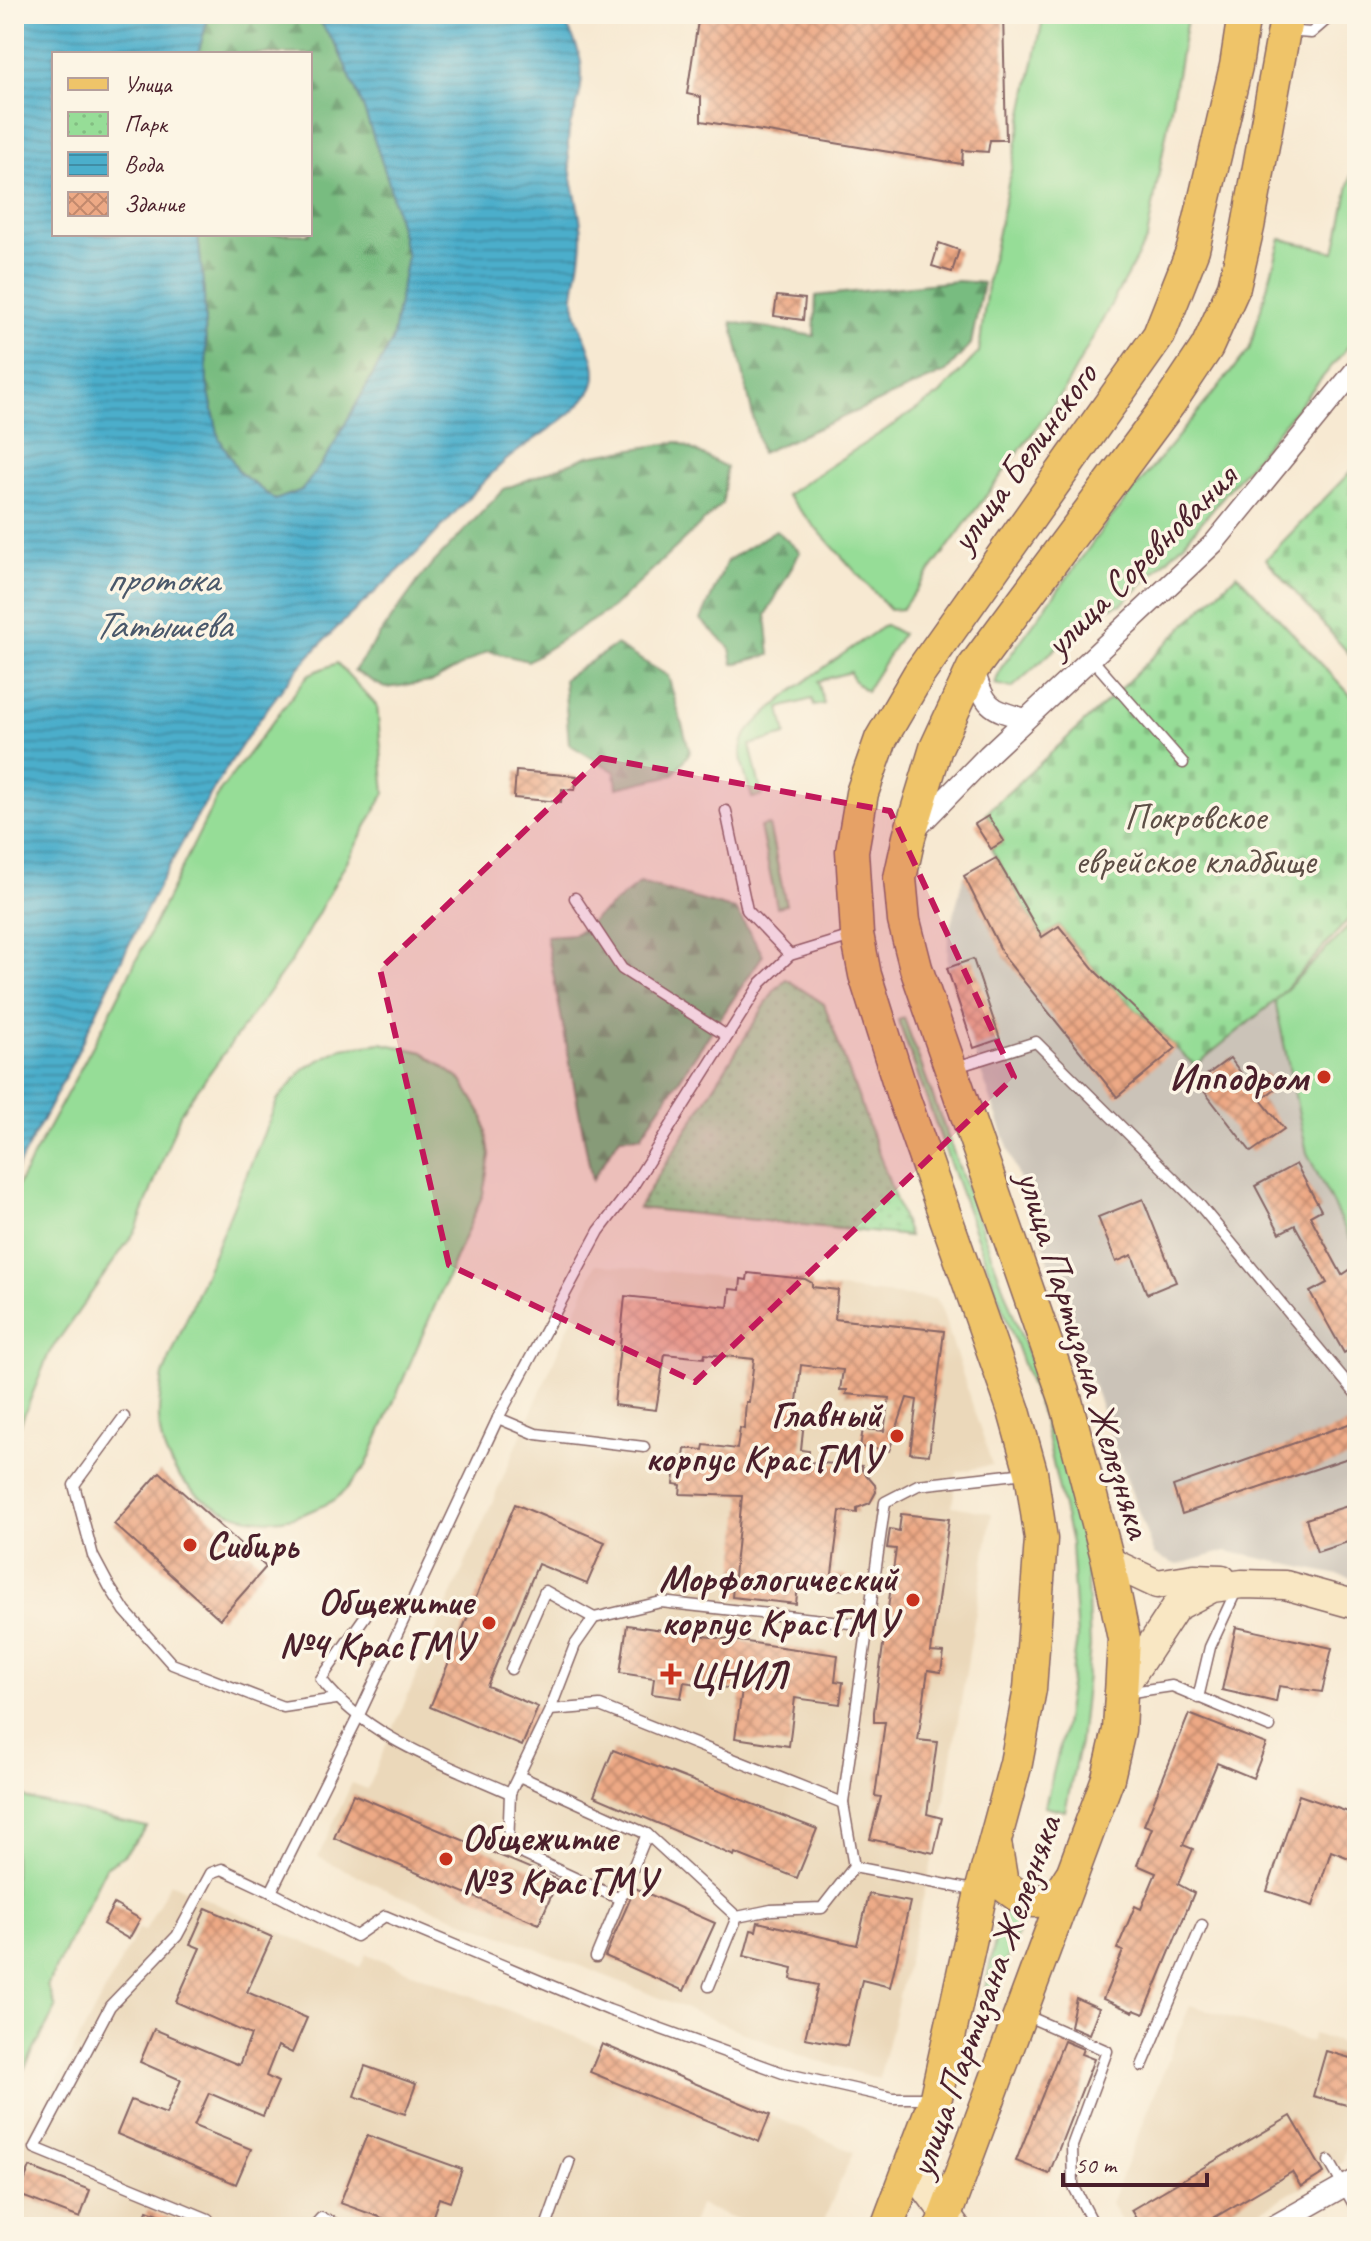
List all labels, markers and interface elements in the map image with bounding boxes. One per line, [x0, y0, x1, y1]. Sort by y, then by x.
legend [52, 52, 312, 236]
text: Улица [124, 69, 173, 99]
text: Парк [124, 109, 169, 139]
text: Вода [124, 149, 164, 179]
text: Здание [124, 189, 186, 219]
street label: улица Белинского [938, 351, 1109, 563]
street label: улица Соревнования [1033, 452, 1249, 668]
water label: протока Татышева [93, 554, 235, 650]
park label: Покровское еврейское кладбище [1075, 793, 1318, 884]
place label: Ипподром [1169, 1054, 1311, 1101]
marker: Ипподром [1315, 1068, 1333, 1086]
street label: улица Партизана Железняка [1006, 1163, 1164, 1546]
place label: Главный корпус КрасГМУ [645, 1391, 887, 1482]
marker: Главный корпус КрасГМУ [888, 1427, 906, 1445]
place label: Сибирь [206, 1522, 300, 1569]
marker: Сибирь [181, 1536, 199, 1554]
place label: Морфологический корпус КрасГМУ [659, 1555, 903, 1646]
place label: Общежитие №4 КрасГМУ [279, 1578, 479, 1669]
marker: Морфологический корпус КрасГМУ [904, 1591, 922, 1609]
marker: Общежитие №4 КрасГМУ [480, 1614, 498, 1632]
place label: ЦНИЛ [689, 1651, 790, 1698]
marker: ЦНИЛ [660, 1663, 682, 1685]
street label: улица Партизана Железняка [897, 1806, 1073, 2185]
place label: Общежитие №3 КрасГМУ [462, 1814, 662, 1905]
marker: Общежитие №3 КрасГМУ [437, 1850, 455, 1868]
scale bar [1063, 2137, 1207, 2187]
text: 50 m [1075, 2150, 1118, 2180]

